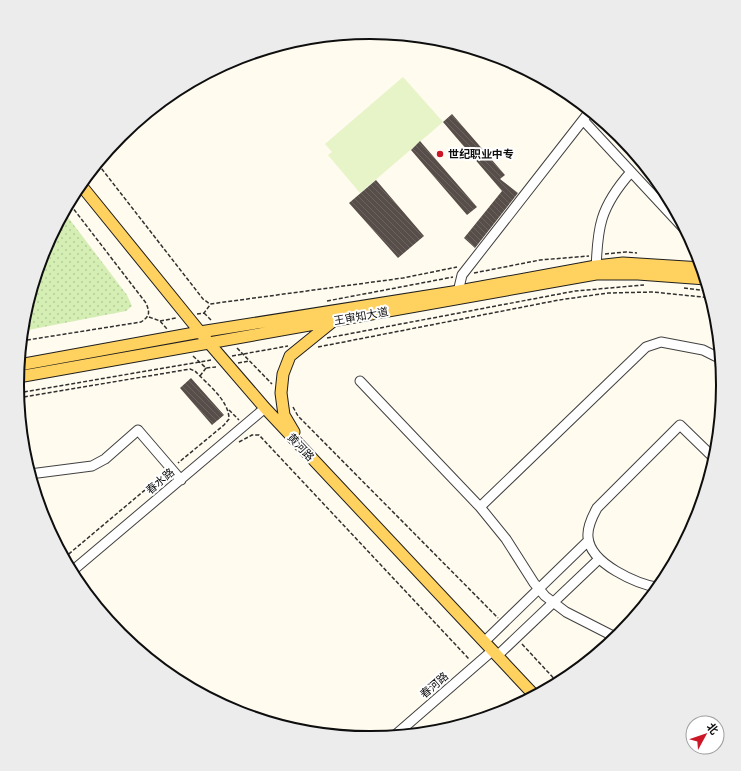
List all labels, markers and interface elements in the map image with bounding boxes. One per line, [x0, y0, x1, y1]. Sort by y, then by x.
place label: 世纪职业中专 [448, 147, 514, 162]
marker: 世纪职业中专 [435, 149, 445, 159]
street label: 王审知大道 [333, 304, 389, 329]
street label: 黄河路 [284, 430, 317, 465]
street label: 春水路 [143, 465, 178, 498]
street label: 春河路 [417, 669, 452, 702]
north arrow [685, 715, 725, 755]
text: 北 [703, 720, 722, 738]

